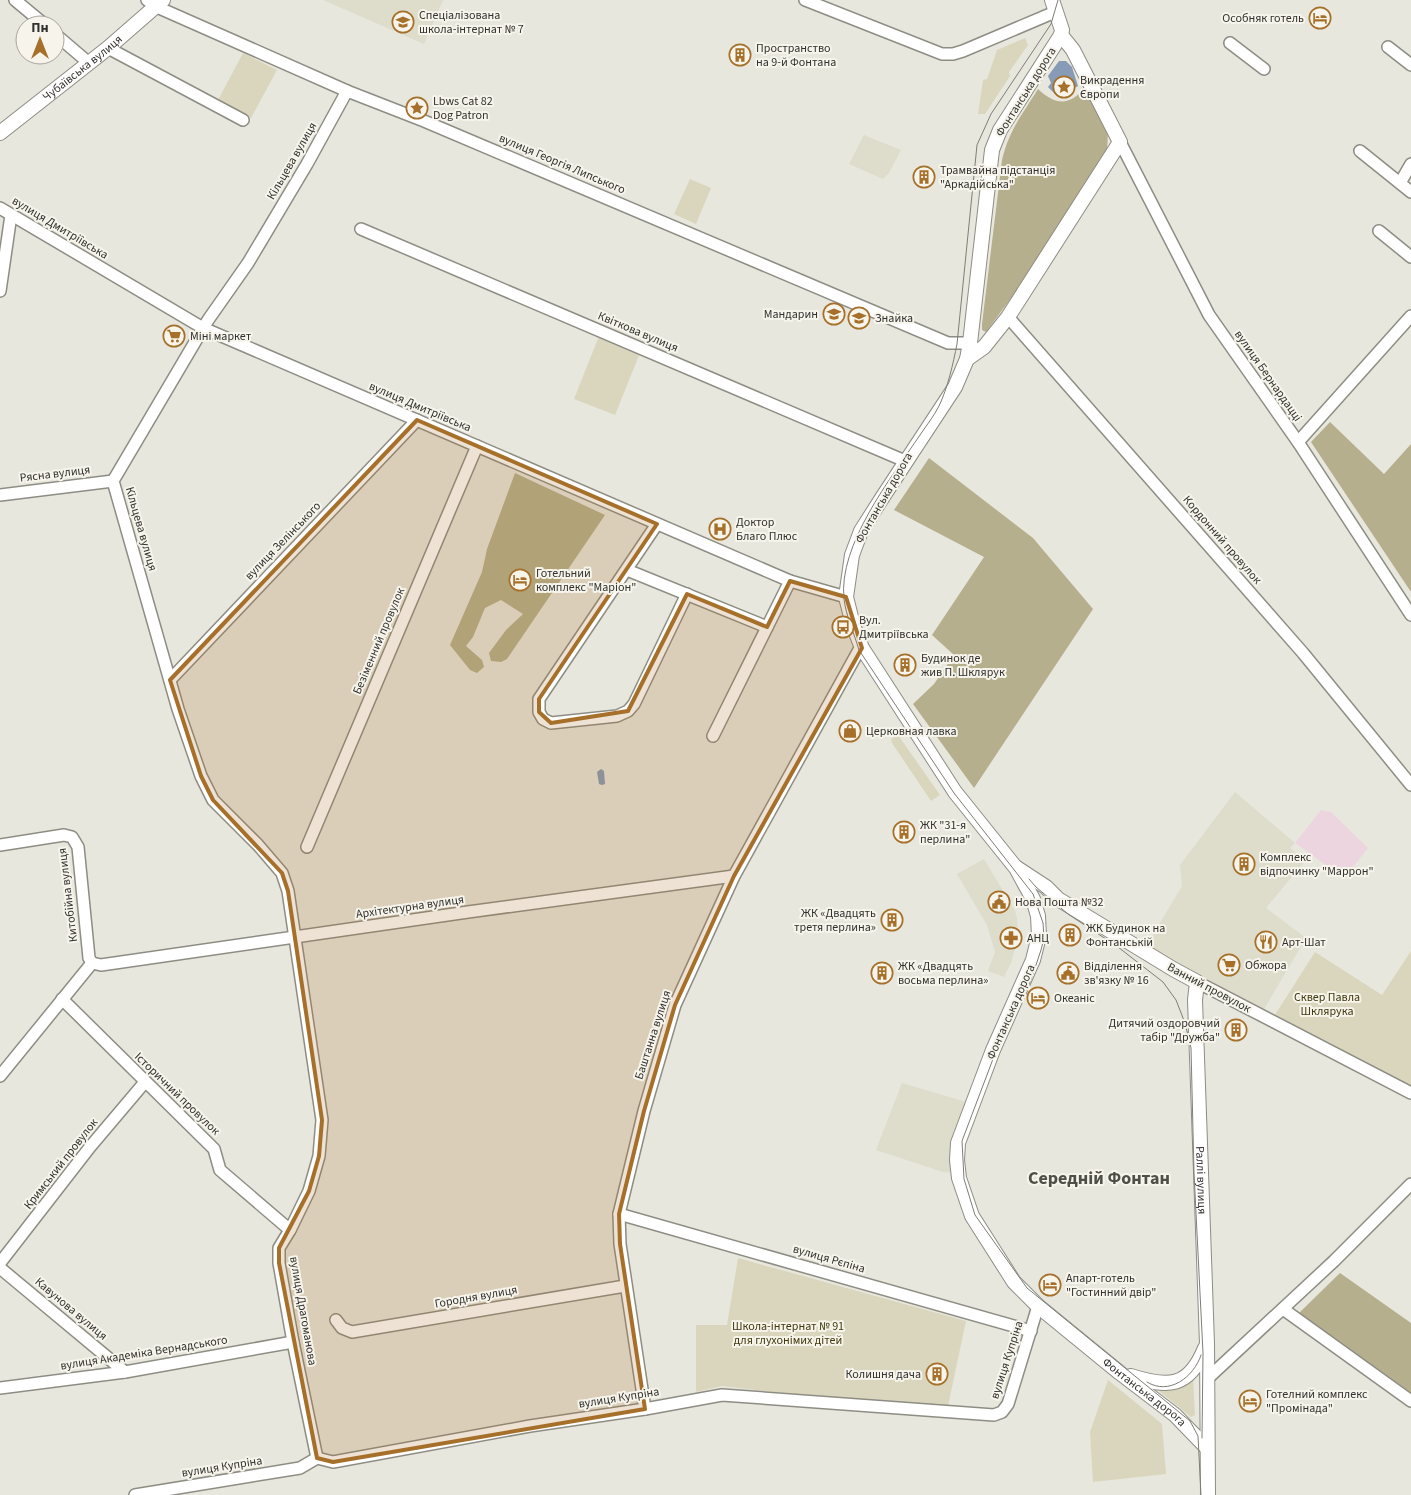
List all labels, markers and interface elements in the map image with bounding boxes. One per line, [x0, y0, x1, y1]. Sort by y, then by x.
hotel icon: Особняк готель [1308, 6, 1332, 30]
place label: Спеціалізована школа-інтернат № 7 [419, 7, 524, 38]
school or university icon: Спеціалізована школа-інтернат № 7 [391, 10, 415, 34]
place label: Особняк готель [1222, 10, 1304, 27]
north arrow [15, 15, 65, 65]
text: Пн [31, 18, 49, 38]
street label: Чубаївська вулиця [39, 31, 126, 105]
place label: Пространство на 9-й Фонтана [756, 40, 836, 71]
building icon: Пространство на 9-й Фонтана [728, 43, 752, 67]
street label: Фонтанська дорога [992, 44, 1060, 140]
place label: Викрадення Європи [1080, 72, 1144, 103]
place icon: Викрадення Європи [1052, 75, 1076, 99]
place label: Lbws Cat 82 Dog Patron [433, 93, 493, 124]
place icon: Lbws Cat 82 Dog Patron [405, 96, 429, 120]
street label: Кільцева вулиця [263, 119, 321, 203]
street label: вулиця Георгія Липського [496, 130, 628, 198]
place label: Трамвайна підстанція "Аркадійська" [940, 162, 1055, 193]
building icon: Трамвайна підстанція "Аркадійська" [912, 165, 936, 189]
street label: вулиця Дмитріївська [9, 192, 111, 264]
school or university icon: Мандарин [822, 302, 846, 326]
place label: Мандарин [764, 306, 818, 323]
school or university icon: Знайка [847, 306, 871, 330]
street label: Квіткова вулиця [595, 307, 681, 357]
place label: Знайка [875, 310, 913, 327]
supermarket icon: Міні маркет [162, 324, 186, 348]
street label: вулиця Бернардацці [1230, 327, 1306, 425]
place label: Міні маркет [190, 328, 252, 345]
street label: вулиця Дмитріївська [366, 378, 474, 436]
street label: Фонтанська дорога [851, 449, 917, 547]
street label: Рясна вулиця [19, 461, 91, 487]
street label: Кільцева вулиця [121, 485, 161, 573]
street label: Кордонний провулок [1179, 492, 1265, 588]
street label: вулиця Зелінського [241, 498, 325, 584]
place label: Доктор Благо Плюс [736, 514, 798, 545]
hospital icon: Доктор Благо Плюс [708, 517, 732, 541]
place label: Готельний комплекс "Маріон" [536, 565, 636, 596]
hotel icon: Готельний комплекс "Маріон" [508, 568, 532, 592]
street label: Безіменний провулок [349, 585, 409, 697]
place label: Вул. Дмитріївська [859, 612, 929, 643]
bus stop icon: Вул. Дмитріївська [831, 615, 855, 639]
place label: Будинок де жив П. Шклярук [921, 650, 1005, 681]
building icon: Будинок де жив П. Шклярук [893, 653, 917, 677]
shop icon: Церковная лавка [838, 719, 862, 743]
place label: Церковная лавка [866, 723, 957, 740]
place label: ЖК "31-я перлина" [920, 817, 970, 848]
building icon: ЖК "31-я перлина" [892, 820, 916, 844]
street label: Китобійна вулиця [54, 847, 82, 943]
place label: Комплекс відпочинку "Маррон" [1260, 849, 1374, 880]
building icon: Комплекс відпочинку "Маррон" [1232, 852, 1256, 876]
public building icon: Нова Пошта №32 [987, 890, 1011, 914]
street label: Архітектурна вулиця [355, 891, 465, 923]
place label: Нова Пошта №32 [1015, 894, 1103, 911]
place label: ЖК «Двадцять третя перлина» [794, 905, 876, 936]
building icon: ЖК «Двадцять третя перлина» [880, 908, 904, 932]
place label: ЖК Будинок на Фонтанській [1086, 920, 1165, 951]
building icon: ЖК Будинок на Фонтанській [1058, 923, 1082, 947]
pharmacy icon: АНЦ [999, 926, 1023, 950]
place label: АНЦ [1027, 930, 1049, 947]
restaurant icon: Арт-Шат [1254, 930, 1278, 954]
place label: Арт-Шат [1282, 934, 1326, 951]
supermarket icon: Обжора [1217, 953, 1241, 977]
place label: Обжора [1245, 957, 1287, 974]
place label: ЖК «Двадцять восьма перлина» [898, 958, 988, 989]
place label: Відділення зв'язку № 16 [1084, 958, 1149, 989]
street label: Ванний провулок [1164, 959, 1254, 1017]
building icon: ЖК «Двадцять восьма перлина» [870, 961, 894, 985]
public building icon: Відділення зв'язку № 16 [1056, 961, 1080, 985]
street label: Фонтанська дорога [982, 962, 1040, 1062]
hotel icon: Океаніс [1026, 986, 1050, 1010]
street label: Баштанна вулиця [631, 988, 675, 1082]
park label: Сквер Павла Шклярука [1294, 989, 1360, 1020]
place label: Океаніс [1054, 990, 1095, 1007]
place label: Дитячий оздоровчий табір "Дружба" [1109, 1015, 1220, 1046]
building icon: Дитячий оздоровчий табір "Дружба" [1224, 1018, 1248, 1042]
street label: Історичний провулок [131, 1049, 224, 1139]
street label: Кримський провулок [20, 1115, 102, 1213]
street label: Раллі вулиця [1192, 1146, 1211, 1215]
district label: Середній Фонтан [1028, 1166, 1170, 1191]
street label: вулиця Рєпіна [791, 1241, 867, 1277]
street label: вулиця Драгоманова [285, 1255, 321, 1367]
place label: Апарт-готель "Гостинний двір" [1066, 1270, 1156, 1301]
hotel icon: Апарт-готель "Гостинний двір" [1038, 1273, 1062, 1297]
street label: Кавунова вулиця [31, 1274, 111, 1344]
street label: Городня вулиця [433, 1281, 519, 1313]
park label: Школа-інтернат № 91 для глухонімих дітей [732, 1318, 844, 1349]
street label: вулиця Купріна [986, 1319, 1028, 1401]
street label: вулиця Академіка Вернадського [59, 1331, 229, 1375]
street label: Фонтанська дорога [1099, 1354, 1190, 1430]
building icon: Колишня дача [925, 1362, 949, 1386]
place label: Колишня дача [845, 1366, 921, 1383]
street label: вулиця Купріна [577, 1383, 661, 1413]
place label: Готелний комплекс "Промінада" [1266, 1386, 1368, 1417]
hotel icon: Готелний комплекс "Промінада" [1238, 1389, 1262, 1413]
street label: вулиця Купріна [180, 1452, 264, 1482]

